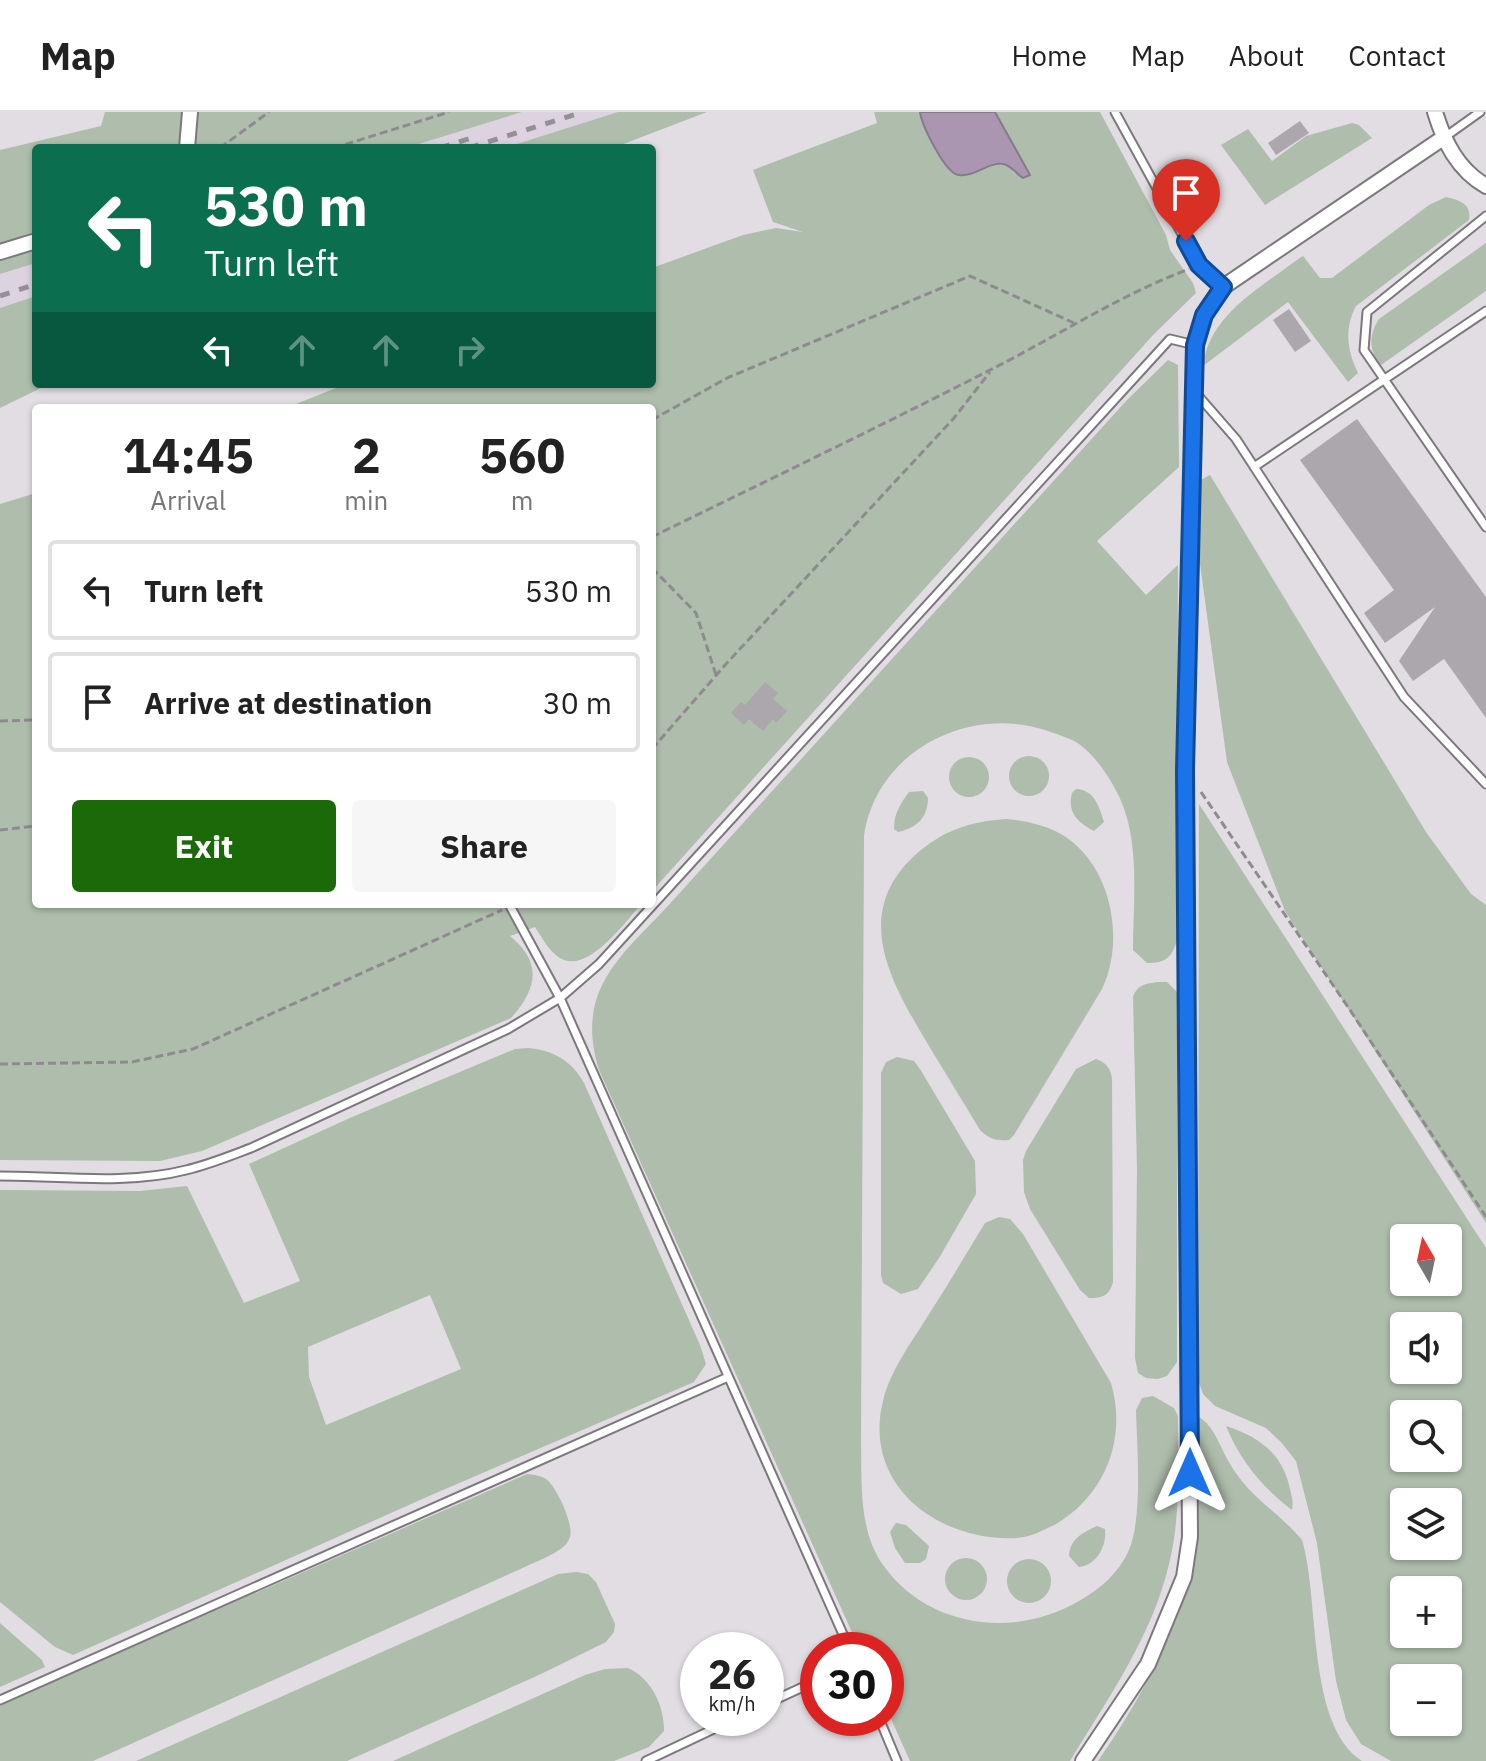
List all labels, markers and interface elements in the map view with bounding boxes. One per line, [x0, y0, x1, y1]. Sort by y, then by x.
text: Map [40, 31, 116, 80]
text: Home [1011, 37, 1087, 74]
text: Map [1131, 37, 1185, 74]
text: About [1229, 37, 1304, 74]
text: Contact [1348, 37, 1446, 74]
pin [1152, 159, 1220, 241]
text: 530 m [204, 169, 368, 241]
icon: arrive [1164, 171, 1208, 215]
icon: left [72, 176, 176, 280]
text: Turn left [204, 239, 339, 286]
icon: left [196, 328, 240, 372]
icon: ahead [280, 328, 324, 372]
icon: ahead [364, 328, 408, 372]
icon: right [448, 328, 492, 372]
text: 14:45 [123, 424, 254, 486]
text: 2 [352, 424, 381, 486]
text: 560 [479, 424, 565, 486]
text: Arrival [150, 483, 226, 517]
text: min [344, 483, 388, 517]
text: m [511, 483, 533, 517]
icon: left [76, 568, 120, 612]
text: Turn left [144, 571, 263, 610]
text: 530 m [525, 571, 612, 610]
icon: arrive [76, 680, 120, 724]
text: Arrive at destination [144, 683, 432, 722]
text: 30 m [543, 683, 612, 722]
button: Exit [72, 800, 336, 892]
button: Share [352, 800, 616, 892]
north arrow [1390, 1224, 1462, 1296]
map controls [1390, 1224, 1462, 1736]
button: sound [1390, 1312, 1462, 1384]
button: search [1390, 1400, 1462, 1472]
position arrow [1148, 1431, 1232, 1515]
button: layers [1390, 1488, 1462, 1560]
button: + [1390, 1576, 1462, 1648]
speed limit sign: 30 [800, 1632, 904, 1736]
text: 26 [708, 1648, 756, 1700]
button: − [1390, 1664, 1462, 1736]
text: km/h [708, 1690, 756, 1717]

